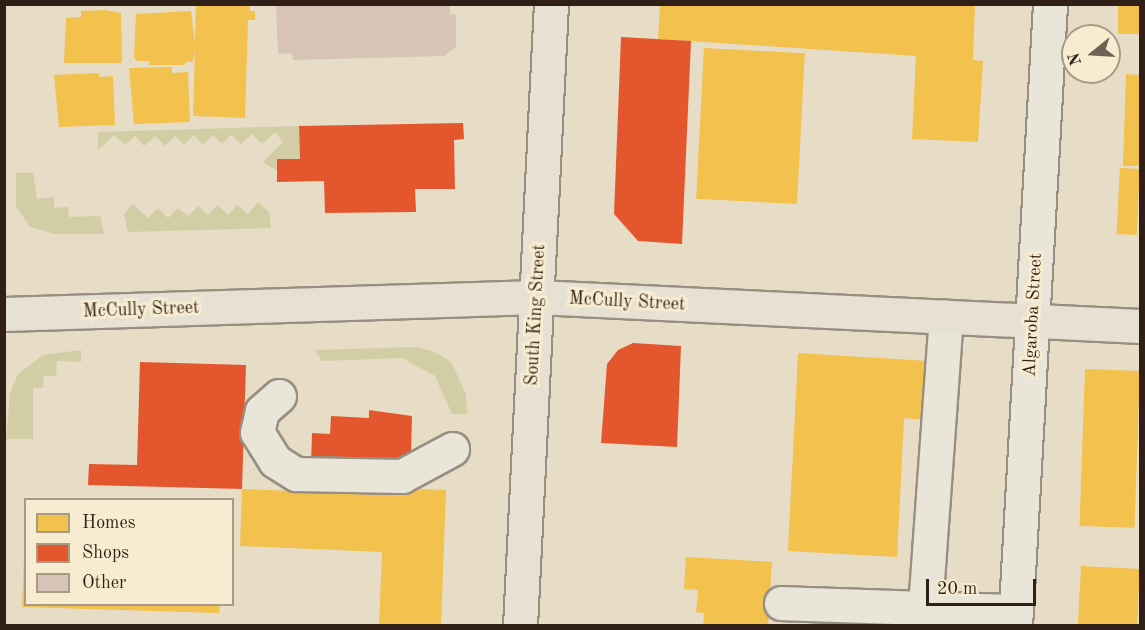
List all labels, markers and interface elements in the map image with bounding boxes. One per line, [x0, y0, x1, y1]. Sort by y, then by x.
north arrow [1061, 24, 1121, 84]
text: N [1066, 51, 1085, 67]
street label: South King Street [522, 244, 550, 386]
street label: Algaroba Street [1019, 252, 1047, 378]
street label: McCully Street [568, 288, 686, 316]
street label: McCully Street [82, 297, 200, 323]
legend [24, 498, 234, 606]
text: Homes [82, 514, 136, 532]
text: Shops [82, 544, 129, 562]
scale bar [929, 567, 1038, 605]
text: Other [82, 574, 126, 592]
text: 20 m [937, 580, 977, 598]

